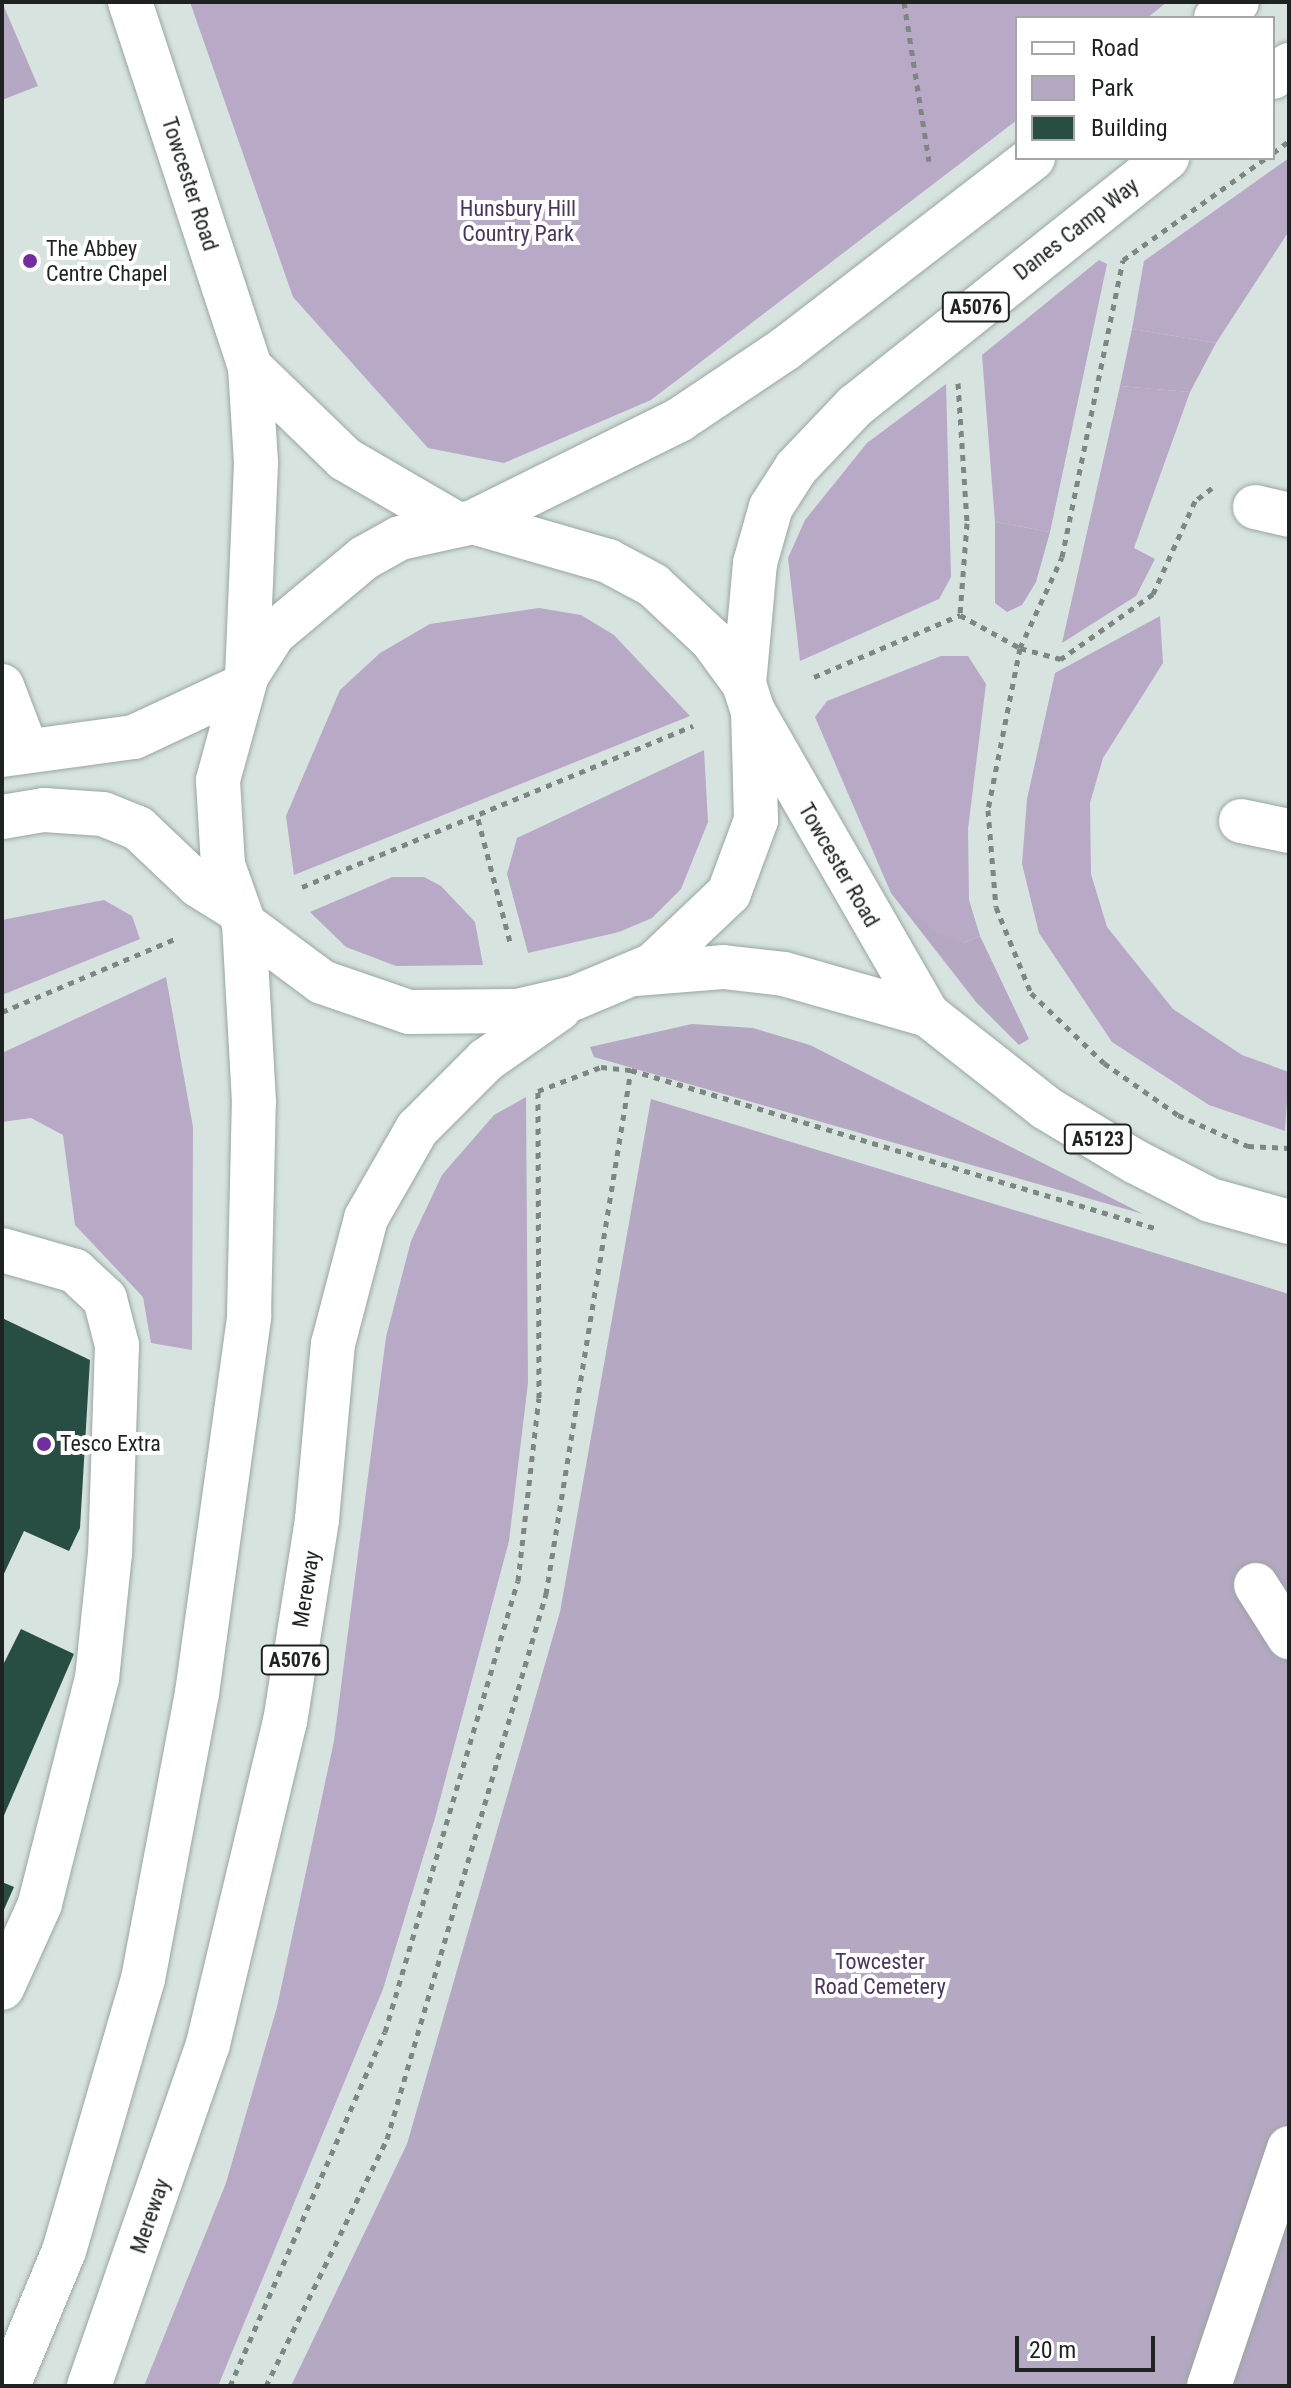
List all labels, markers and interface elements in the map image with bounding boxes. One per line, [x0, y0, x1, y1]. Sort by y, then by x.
legend [1015, 16, 1275, 160]
text: Road [1091, 34, 1139, 62]
text: Park [1091, 74, 1134, 102]
street label: Towcester Road [156, 114, 224, 254]
text: Building [1091, 114, 1168, 142]
street label: Danes Camp Way [1009, 172, 1143, 286]
park label: Hunsbury Hill Country Park [460, 195, 576, 246]
place label: The Abbey Centre Chapel [46, 235, 168, 286]
marker: The Abbey Centre Chapel [21, 252, 39, 270]
road number: A5076 [940, 291, 1012, 323]
street label: Towcester Road [793, 798, 885, 932]
road number: A5123 [1062, 1123, 1134, 1155]
place label: Tesco Extra [60, 1431, 161, 1457]
marker: Tesco Extra [35, 1435, 53, 1453]
street label: Mereway [287, 1549, 325, 1629]
road number: A5076 [259, 1644, 331, 1676]
park label: Towcester Road Cemetery [814, 1948, 946, 2000]
street label: Mereway [125, 2175, 175, 2257]
scale bar [1019, 2320, 1159, 2370]
text: 20 m [1029, 2336, 1076, 2364]

